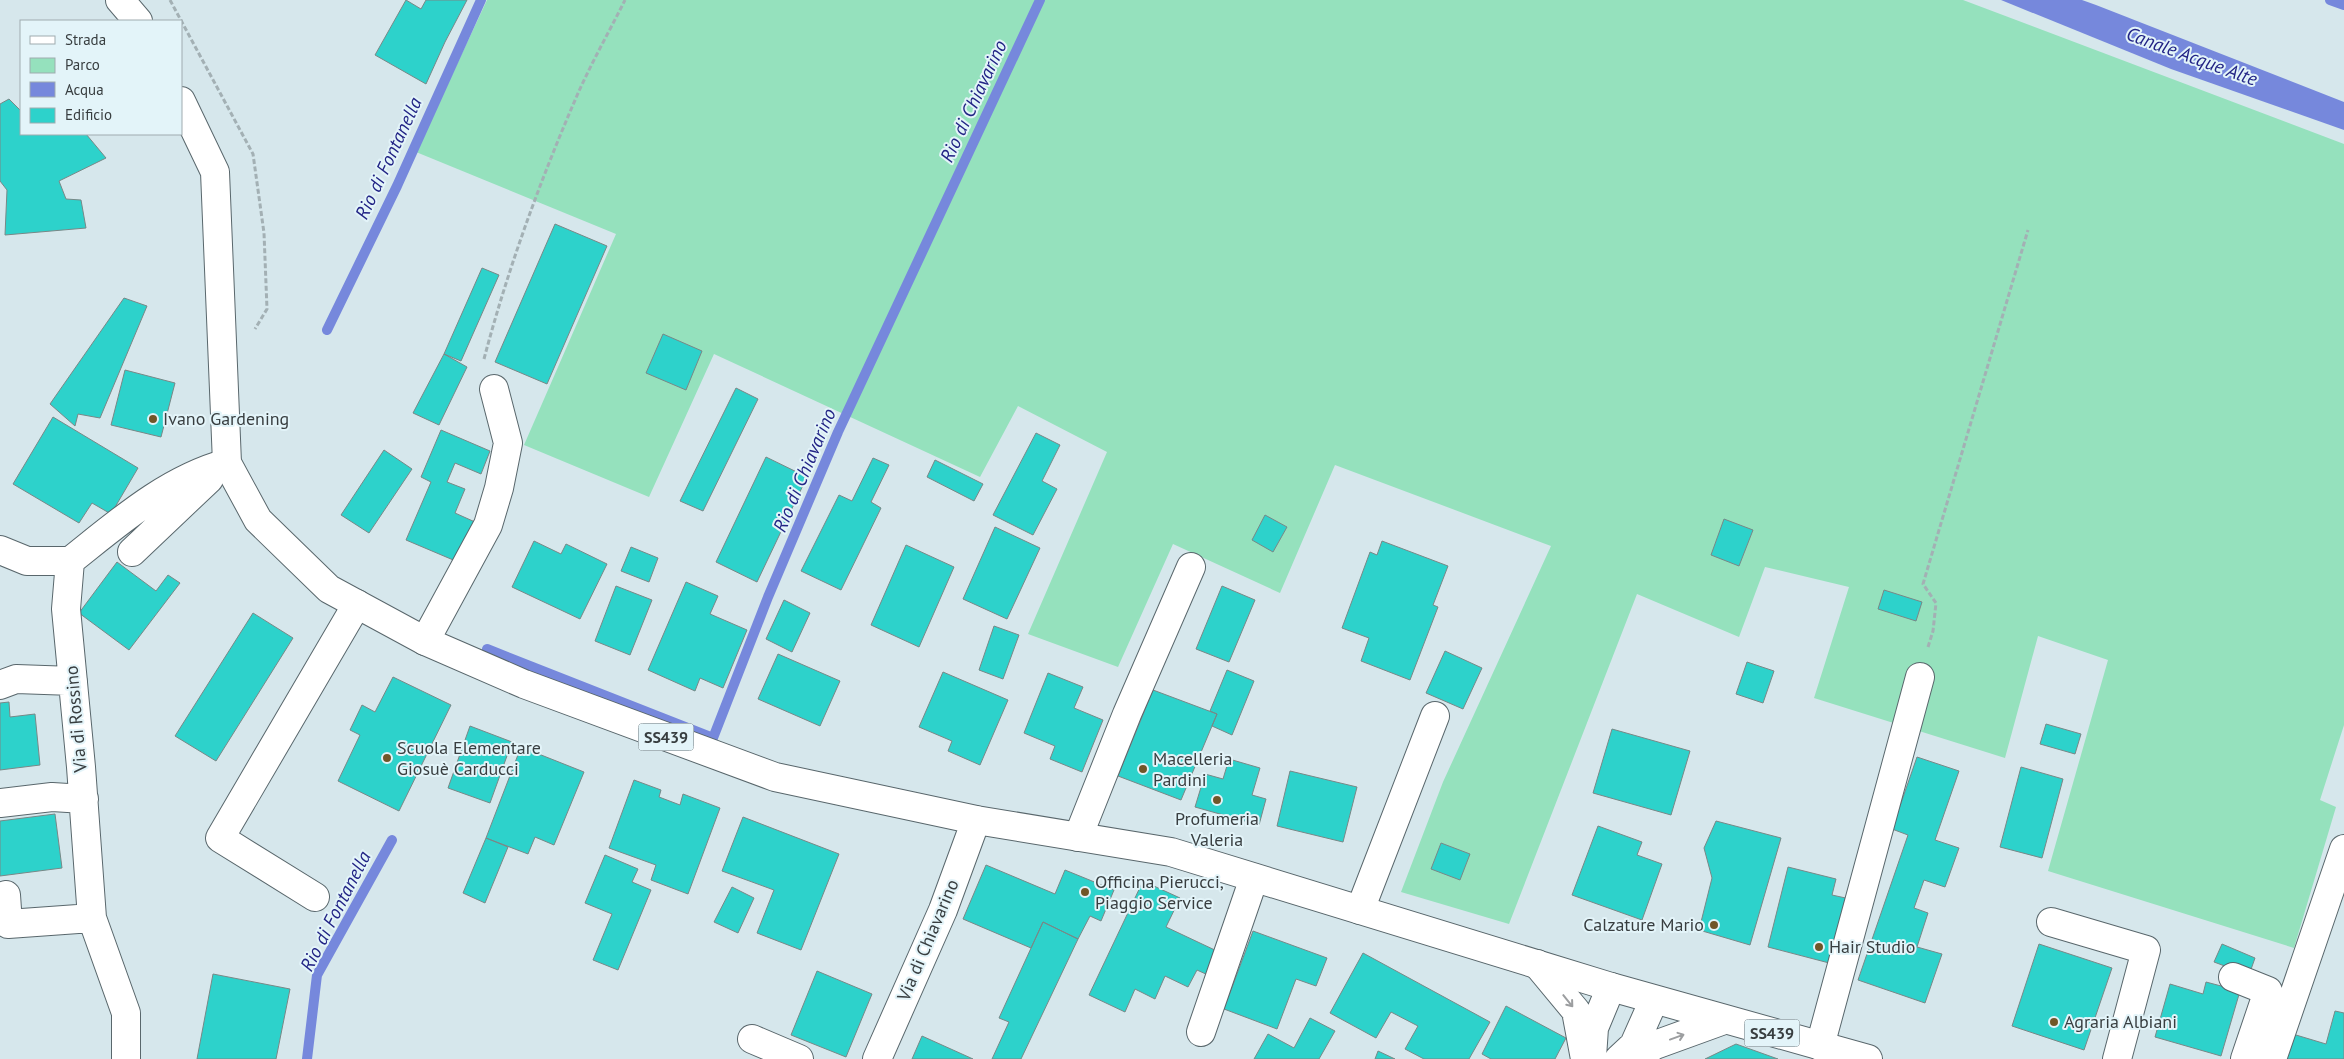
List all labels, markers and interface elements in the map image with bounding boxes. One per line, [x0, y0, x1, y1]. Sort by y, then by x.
legend [20, 20, 182, 135]
water label: Canale Acque Alte [2123, 21, 2261, 91]
text: Strada [65, 30, 106, 49]
water label: Rio di Chiavarino [934, 36, 1012, 166]
text: Parco [65, 55, 100, 74]
text: Acqua [65, 80, 104, 99]
water label: Rio di Fontanella [349, 93, 427, 223]
text: Edificio [65, 105, 112, 124]
water label: Rio di Chiavarino [767, 405, 841, 535]
place label: Ivano Gardening [163, 407, 289, 430]
marker: Ivano Gardening [147, 413, 159, 425]
street label: Via di Rossino [59, 665, 92, 774]
road number: SS439 [638, 724, 694, 750]
place label: Scuola Elementare Giosuè Carducci [397, 736, 541, 780]
place label: Macelleria Pardini [1153, 747, 1233, 791]
marker: Scuola Elementare Giosuè Carducci [381, 752, 393, 764]
marker: Macelleria Pardini [1137, 763, 1149, 775]
marker: Profumeria Valeria [1211, 794, 1223, 806]
place label: Profumeria Valeria [1175, 807, 1259, 851]
water label: Rio di Fontanella [294, 846, 376, 975]
place label: Officina Pierucci, Piaggio Service [1095, 870, 1224, 914]
street label: Via di Chiavarino [891, 875, 964, 1005]
marker: Officina Pierucci, Piaggio Service [1079, 886, 1091, 898]
place label: Calzature Mario [1583, 913, 1704, 936]
marker: Calzature Mario [1708, 919, 1720, 931]
place label: Hair Studio [1829, 935, 1915, 958]
marker: Hair Studio [1813, 941, 1825, 953]
one-way arrow [1563, 995, 1574, 1008]
place label: Agraria Albiani [2064, 1010, 2177, 1033]
marker: Agraria Albiani [2048, 1016, 2060, 1028]
road number: SS439 [1744, 1020, 1800, 1046]
one-way arrow [1669, 1032, 1684, 1041]

